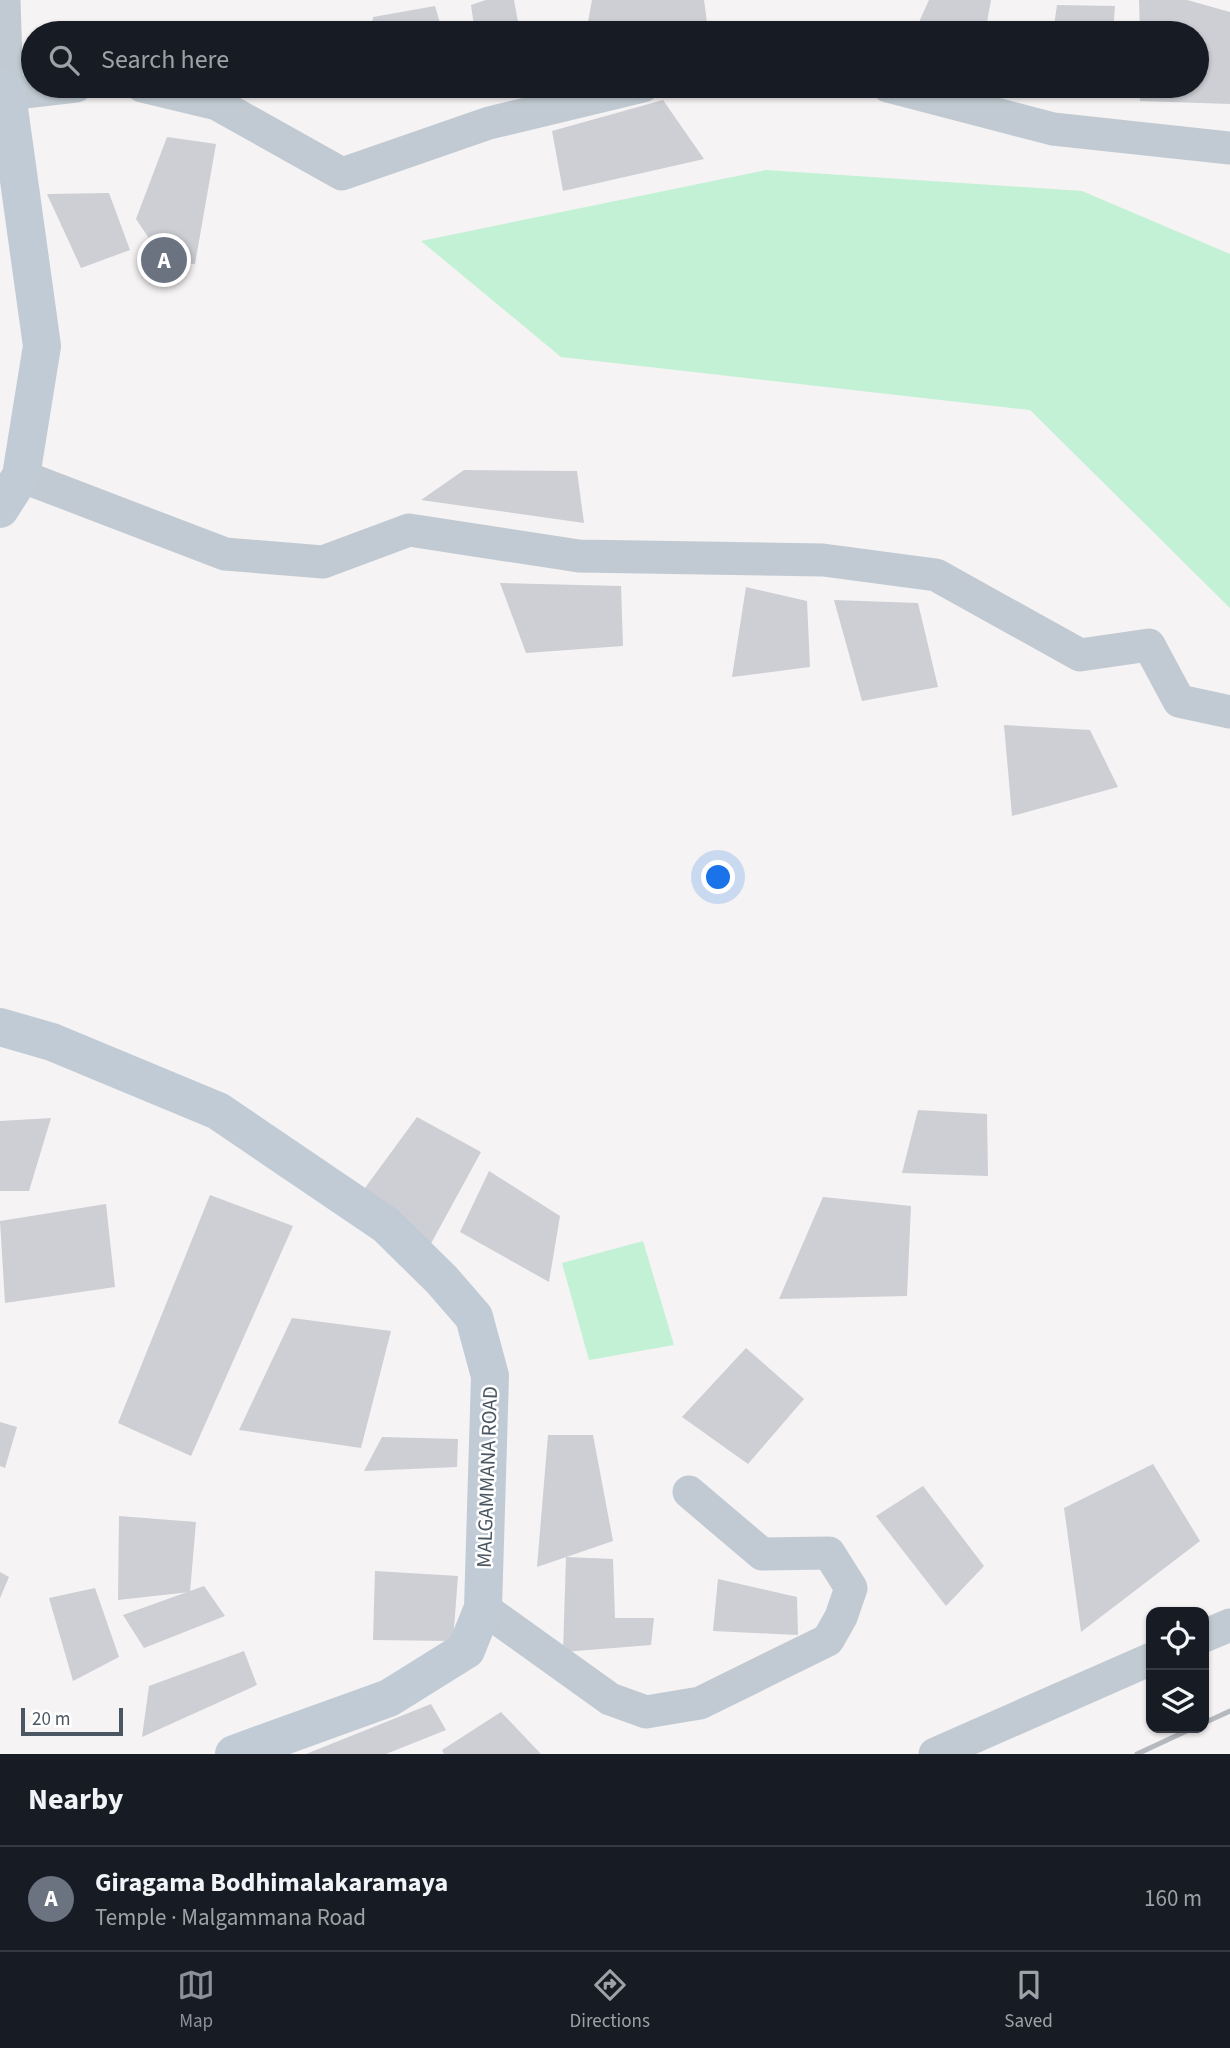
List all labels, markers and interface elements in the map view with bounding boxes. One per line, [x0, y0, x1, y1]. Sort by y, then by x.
search box [21, 21, 1209, 98]
icon: search [45, 41, 83, 79]
text: Search here [101, 41, 229, 78]
pin: A [141, 234, 187, 286]
your location [701, 860, 735, 894]
street label: MALGAMMANA ROAD [469, 1386, 505, 1568]
map controls [1146, 1607, 1209, 1733]
button: locate [1146, 1607, 1209, 1670]
button: layers [1146, 1670, 1209, 1733]
scale bar [21, 1705, 122, 1737]
text: 20 m [32, 1706, 70, 1733]
text: Nearby [28, 1778, 123, 1821]
text: Giragama Bodhimalakaramaya [95, 1864, 448, 1901]
text: A [44, 1882, 58, 1915]
text: 160 m [1144, 1882, 1202, 1915]
text: Temple · Malgammana Road [95, 1901, 366, 1934]
tab: Map [177, 1966, 215, 2035]
tab: Directions [570, 1966, 650, 2035]
tab: Saved [1004, 1966, 1053, 2035]

